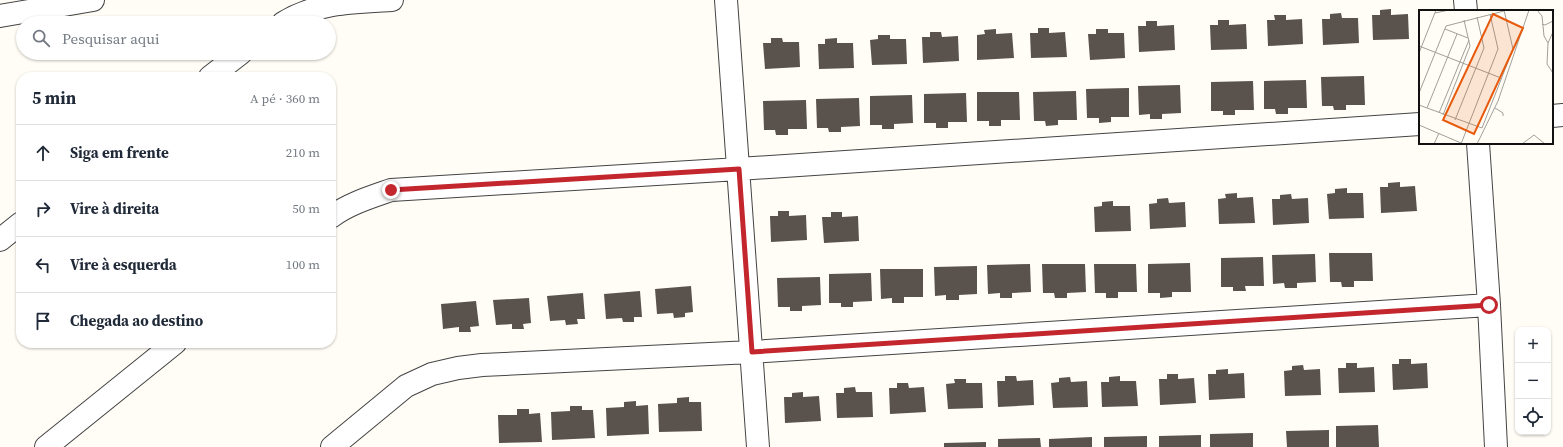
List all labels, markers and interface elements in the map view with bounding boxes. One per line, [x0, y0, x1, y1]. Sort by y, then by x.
inset map [1419, 10, 1553, 144]
search box [16, 16, 336, 60]
icon: search [30, 27, 52, 49]
text: Pesquisar aqui [62, 28, 159, 49]
text: 5 min [32, 86, 76, 110]
text: A pé · 360 m [250, 90, 320, 107]
icon: ahead [32, 142, 54, 164]
text: Siga em frente [70, 142, 169, 163]
text: 210 m [286, 144, 320, 161]
route end [382, 181, 400, 199]
icon: right [32, 198, 54, 220]
text: Vire à direita [70, 198, 159, 219]
text: 50 m [292, 200, 320, 217]
icon: left [32, 254, 54, 276]
text: Vire à esquerda [70, 254, 177, 275]
text: 100 m [286, 256, 320, 273]
route start [1480, 296, 1498, 314]
icon: arrive [32, 310, 54, 332]
text: Chegada ao destino [70, 310, 203, 331]
map controls [1515, 327, 1551, 435]
button: + [1515, 327, 1551, 363]
button: − [1515, 363, 1551, 399]
button: locate [1515, 399, 1551, 435]

